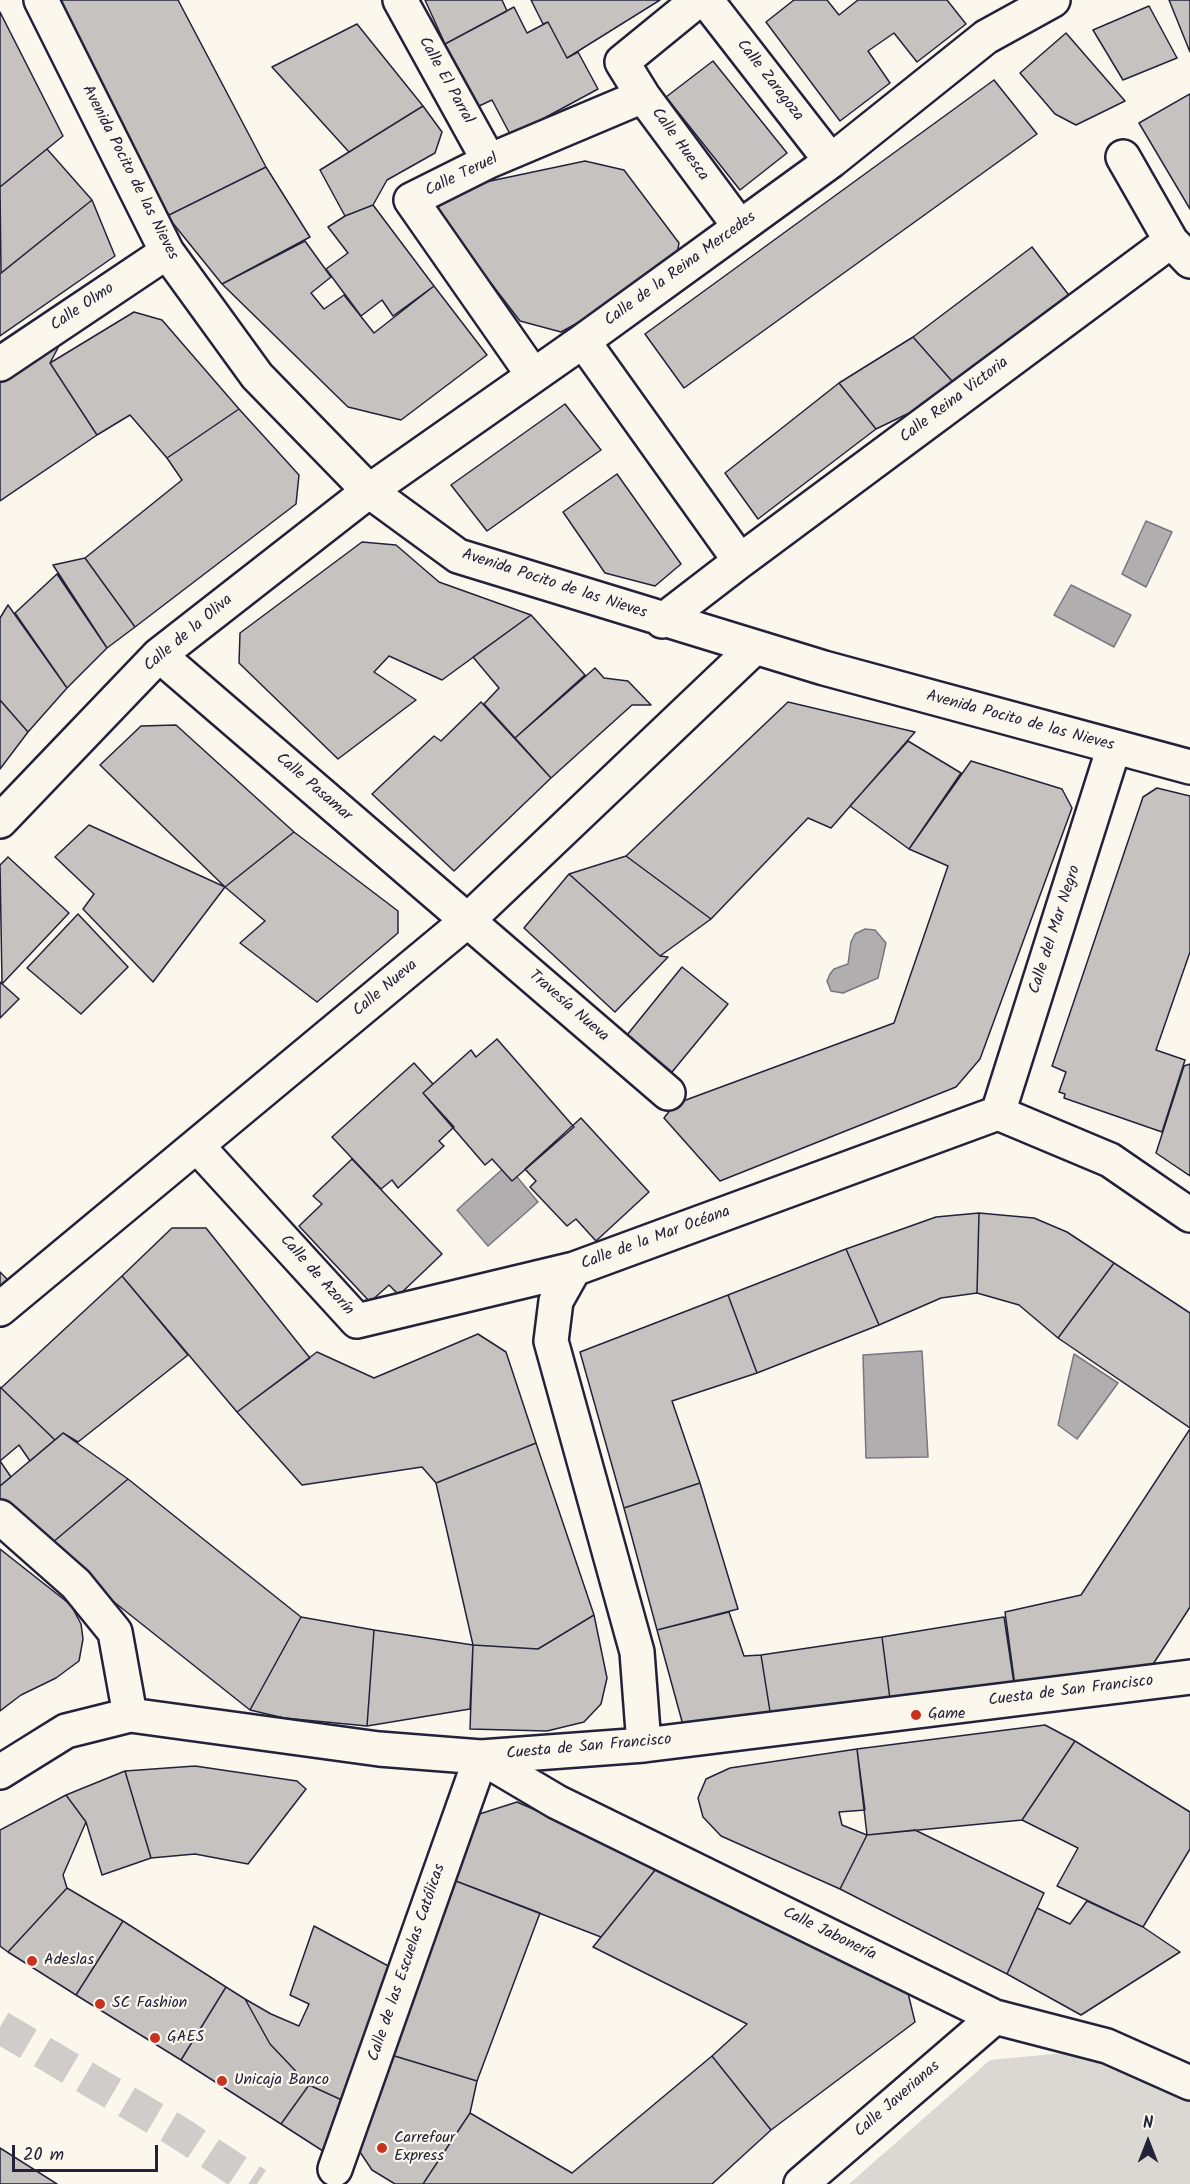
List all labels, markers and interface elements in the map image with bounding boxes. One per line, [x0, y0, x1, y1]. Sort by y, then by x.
street label: Calle El Parral [413, 34, 477, 128]
street label: Calle Zaragoza [731, 36, 807, 126]
street label: Avenida Pocito de las Nieves [77, 82, 181, 264]
street label: Calle Huesca [646, 105, 712, 185]
street label: Calle Teruel [423, 150, 501, 202]
street label: Calle de la Reina Mercedes [602, 209, 760, 331]
street label: Calle Olmo [48, 280, 118, 336]
street label: Calle Reina Victoria [897, 354, 1013, 448]
street label: Avenida Pocito de las Nieves [459, 546, 649, 624]
street label: Calle de la Oliva [141, 591, 237, 677]
street label: Avenida Pocito de las Nieves [924, 688, 1116, 756]
street label: Calle Pasamar [271, 750, 355, 826]
street label: Calle del Mar Negro [1026, 863, 1086, 997]
street label: Calle Nueva [350, 956, 422, 1022]
street label: Travesía Nueva [524, 967, 612, 1047]
street label: Calle de la Mar Océana [579, 1203, 733, 1275]
street label: Calle de Azorín [275, 1232, 357, 1320]
street label: Cuesta de San Francisco [988, 1672, 1154, 1712]
place label: Game [928, 1705, 965, 1725]
marker: Game [909, 1708, 923, 1722]
street label: Cuesta de San Francisco [506, 1731, 672, 1765]
street label: Calle de las Escuelas Católicas [365, 1862, 451, 2064]
street label: Calle Jabonería [779, 1904, 879, 1966]
place label: Adeslas [44, 1951, 94, 1971]
marker: Adeslas [25, 1954, 39, 1968]
place label: SC Fashion [112, 1994, 187, 2014]
marker: SC Fashion [93, 1997, 107, 2011]
place label: GAES [167, 2028, 204, 2048]
marker: GAES [148, 2031, 162, 2045]
street label: Calle Javerianas [851, 2058, 945, 2142]
place label: Unicaja Banco [234, 2071, 329, 2091]
marker: Unicaja Banco [215, 2074, 229, 2088]
text: N [1143, 2111, 1153, 2136]
north arrow [1118, 2112, 1178, 2172]
place label: Carrefour Express [394, 2129, 455, 2167]
scale bar [15, 2133, 160, 2171]
text: 20 m [23, 2141, 64, 2170]
marker: Carrefour Express [375, 2141, 389, 2155]

